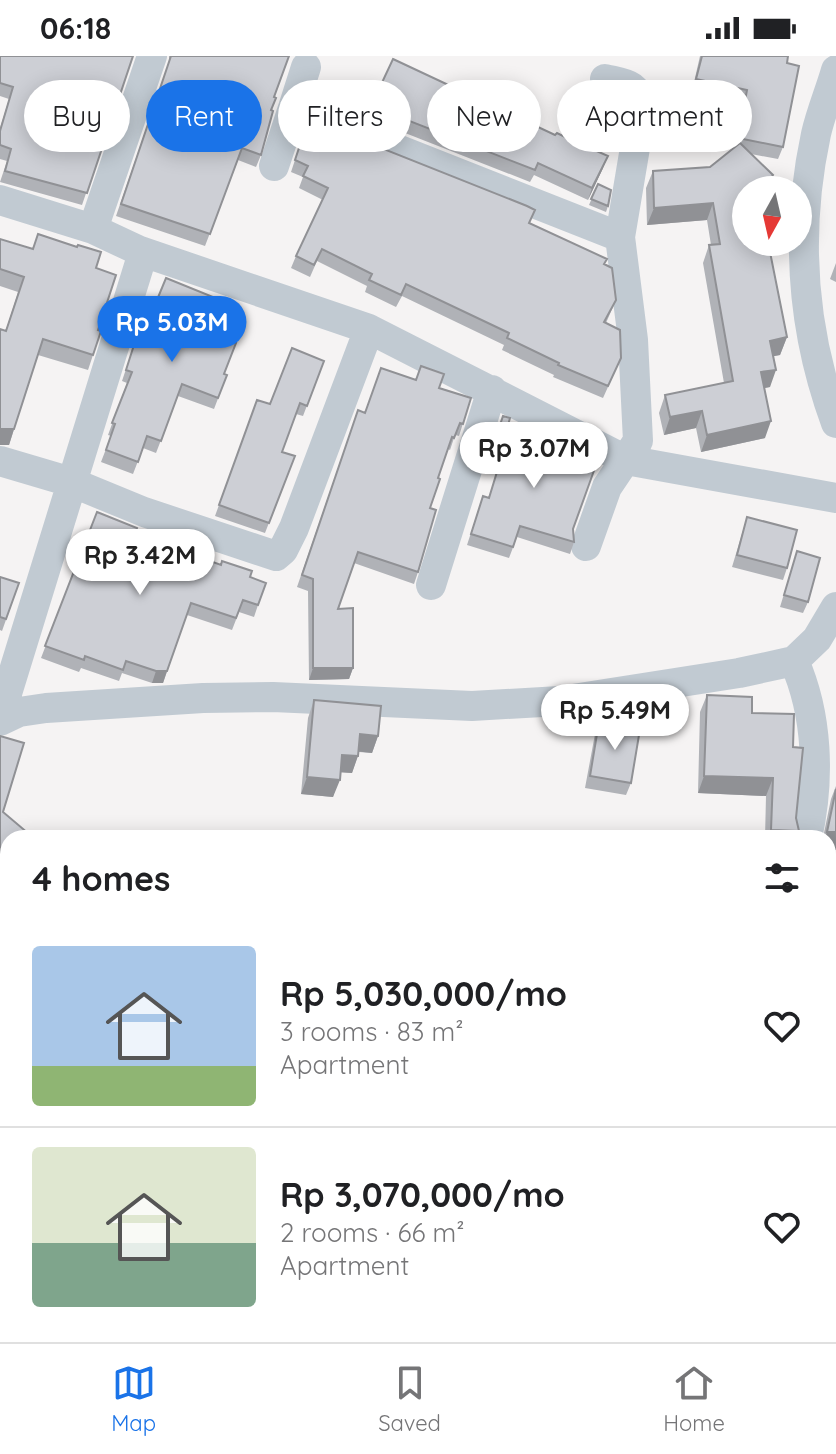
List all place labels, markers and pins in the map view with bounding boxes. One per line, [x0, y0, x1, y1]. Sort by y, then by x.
pin: Rp 5.03M [89, 296, 255, 364]
pin: Rp 3.07M [451, 422, 617, 490]
pin: Rp 3.42M [57, 529, 223, 597]
pin: Rp 5.49M [532, 684, 698, 752]

